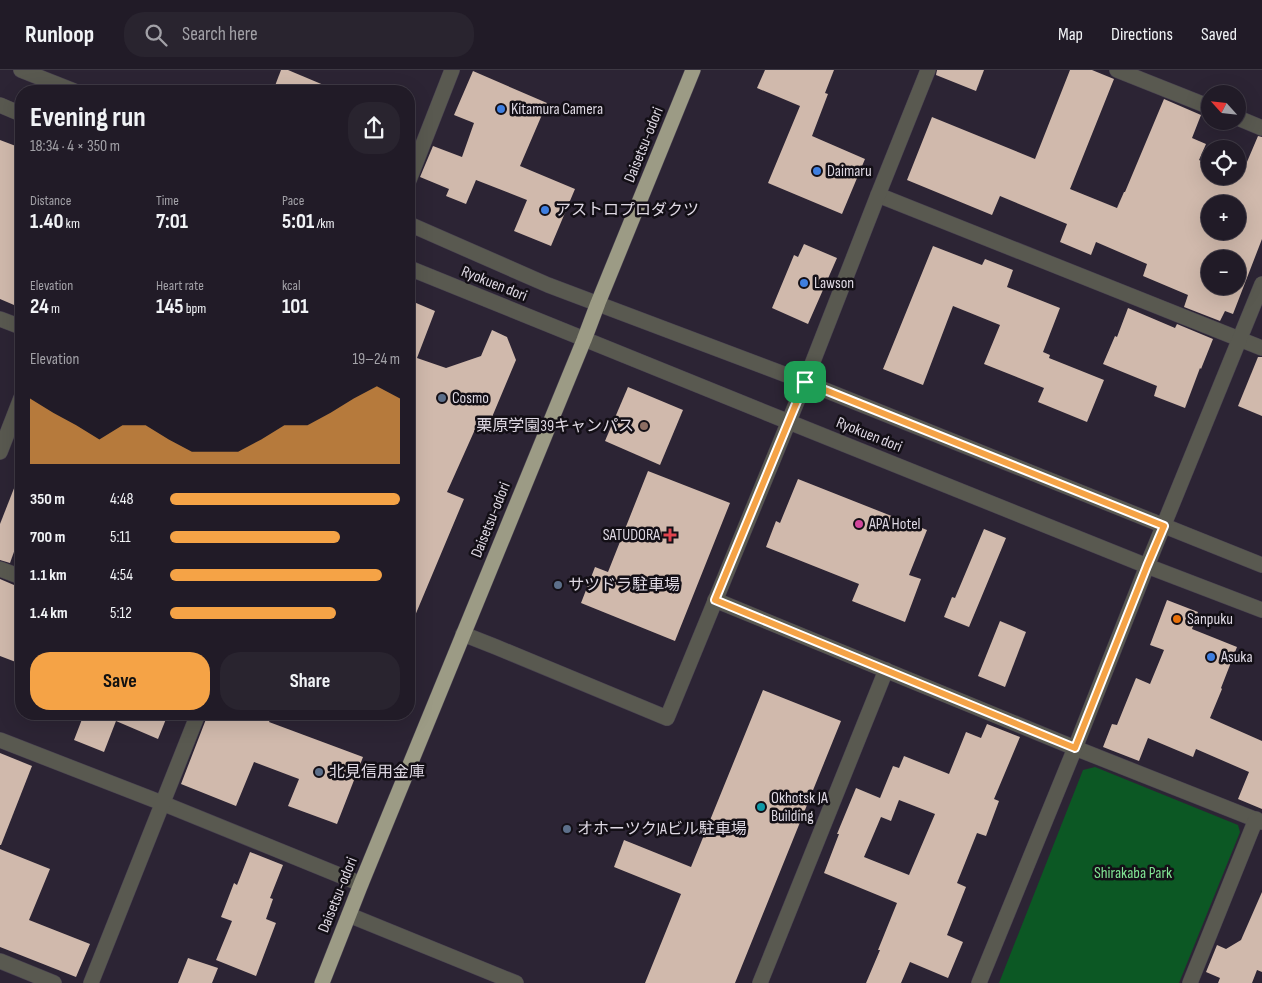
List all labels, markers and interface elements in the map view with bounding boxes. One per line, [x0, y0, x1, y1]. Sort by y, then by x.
search box [124, 12, 474, 57]
text: Runloop [25, 20, 94, 49]
icon: search [142, 21, 170, 49]
text: Search here [182, 23, 258, 46]
text: Map [1058, 24, 1083, 45]
text: Directions [1111, 24, 1173, 45]
text: Saved [1201, 24, 1237, 45]
north arrow [1201, 85, 1246, 130]
map controls [1201, 85, 1246, 295]
place label: Kitamura Camera [511, 100, 603, 119]
text: Evening run [30, 101, 146, 134]
button: share [348, 102, 400, 154]
marker: Kitamura Camera [495, 103, 507, 115]
street label: Daisetsu-odori [620, 105, 668, 185]
text: 18:34 · 4 × 350 m [30, 137, 120, 156]
button: locate [1201, 140, 1246, 185]
place label: Daimaru [827, 162, 872, 181]
marker: Daimaru [811, 165, 823, 177]
text: Distance [30, 192, 71, 209]
text: Time [156, 192, 179, 209]
text: Pace [282, 192, 304, 209]
button: + [1201, 195, 1246, 240]
place label: アストロプロダクツ [555, 201, 699, 220]
marker: アストロプロダクツ [539, 204, 551, 216]
text: 1.40 [30, 209, 63, 234]
text: 7:01 [156, 209, 188, 234]
text: 5:01 [282, 209, 314, 234]
text: km [63, 215, 80, 232]
text: /km [314, 215, 335, 232]
button: − [1201, 250, 1246, 295]
street label: Ryokuen dori [458, 262, 530, 306]
place label: Lawson [814, 274, 854, 293]
text: Elevation [30, 277, 73, 294]
text: Heart rate [156, 277, 204, 294]
text: kcal [282, 277, 301, 294]
marker: Lawson [798, 277, 810, 289]
text: 24 [30, 294, 49, 319]
text: 145 [156, 294, 183, 319]
text: 101 [282, 294, 308, 319]
text: m [49, 300, 60, 317]
text: bpm [183, 300, 206, 317]
text: Elevation [30, 350, 79, 369]
text: 19–24 m [352, 350, 400, 369]
pin [784, 361, 826, 403]
icon: arrive [791, 368, 819, 396]
place label: Cosmo [452, 389, 489, 408]
marker: Cosmo [436, 392, 448, 404]
street label: Ryokuen dori [833, 413, 905, 457]
place label: 栗原学園39キャンパス [476, 417, 634, 436]
marker: 栗原学園39キャンパス [638, 420, 650, 432]
street label: Daisetsu-odori [467, 480, 515, 560]
text: 350 m [30, 490, 65, 509]
text: 4:48 [110, 490, 133, 509]
place label: APA Hotel [868, 515, 921, 534]
marker: APA Hotel [853, 518, 865, 530]
place label: SATUDORA [603, 526, 660, 545]
text: 700 m [30, 528, 65, 547]
text: 5:11 [110, 528, 131, 547]
marker: SATUDORA [664, 529, 676, 541]
text: 1.1 km [30, 566, 67, 585]
text: 4:54 [110, 566, 133, 585]
place label: サツドラ駐車場 [568, 576, 680, 595]
marker: サツドラ駐車場 [552, 579, 564, 591]
text: 1.4 km [30, 604, 68, 623]
text: 5:12 [110, 604, 132, 623]
place label: Sanpuku [1187, 610, 1233, 629]
marker: Sanpuku [1171, 613, 1183, 625]
place label: Asuka [1220, 648, 1253, 667]
marker: Asuka [1205, 651, 1217, 663]
button: Save [30, 652, 210, 710]
button: Share [220, 652, 400, 710]
place label: 北見信用金庫 [329, 763, 425, 782]
marker: 北見信用金庫 [313, 766, 325, 778]
place label: Okhotsk JA Building [771, 789, 828, 826]
marker: Okhotsk JA Building [755, 801, 767, 813]
place label: オホーツクJAビル駐車場 [577, 820, 747, 839]
marker: オホーツクJAビル駐車場 [561, 823, 573, 835]
street label: Daisetsu-odori [314, 855, 362, 935]
park label: Shirakaba Park [1094, 864, 1172, 883]

